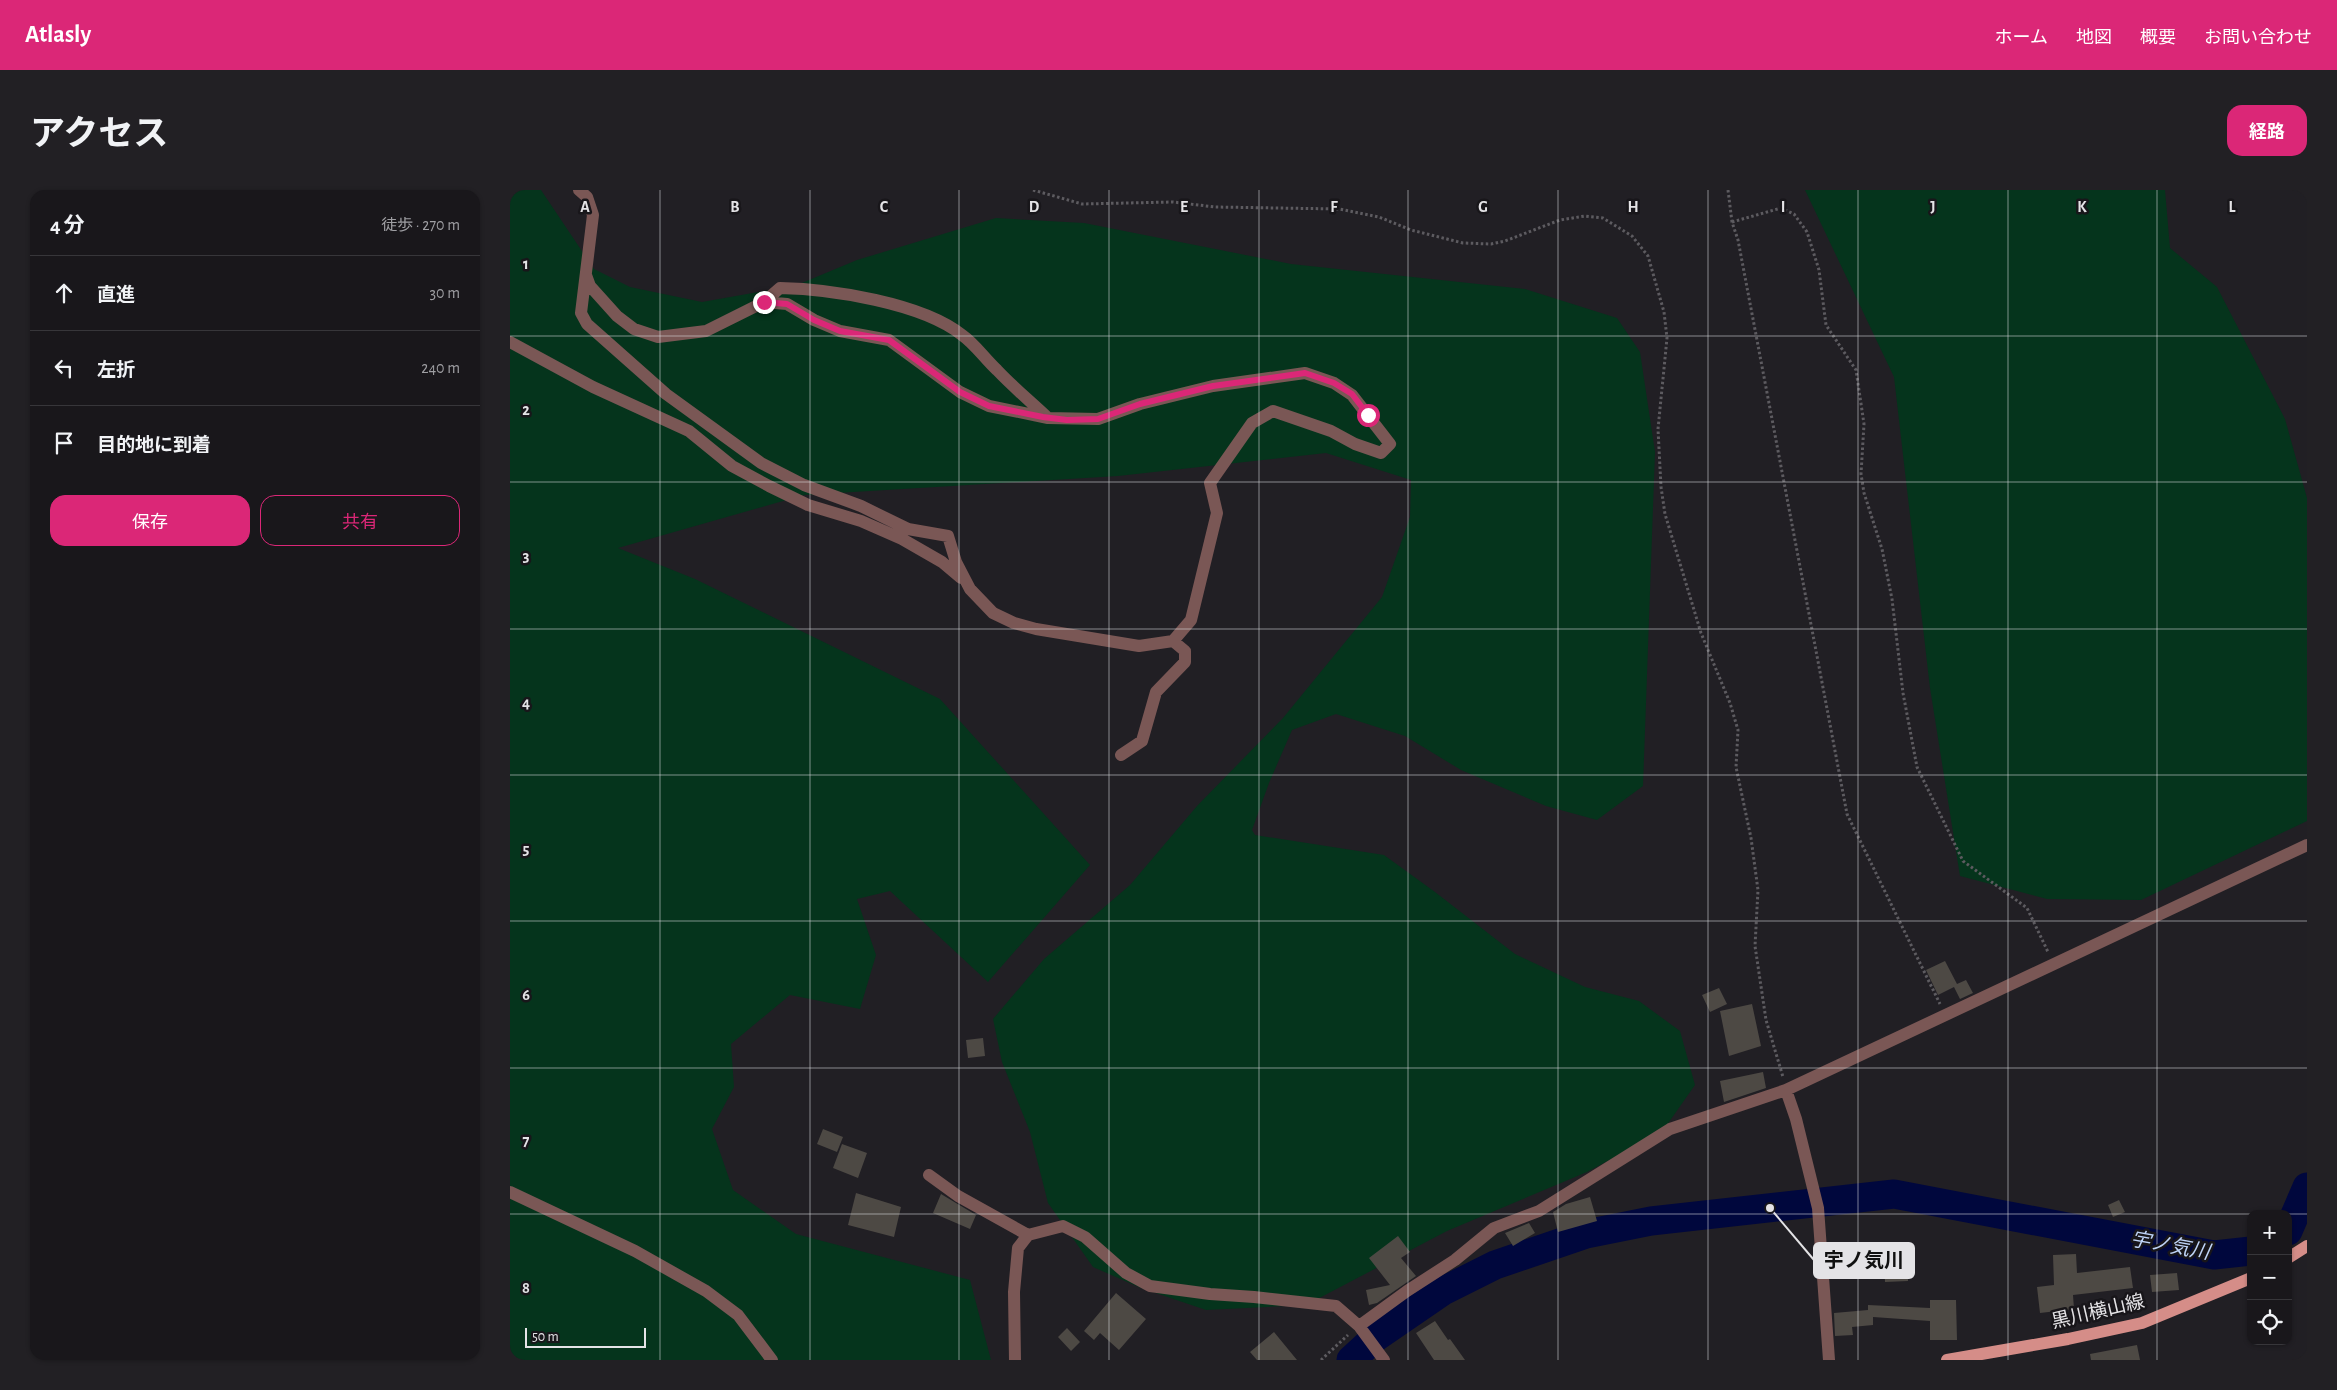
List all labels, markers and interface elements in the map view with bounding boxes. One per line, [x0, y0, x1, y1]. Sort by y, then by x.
text: Atlasly [25, 23, 91, 47]
text: ホーム [1995, 29, 2048, 47]
text: 地図 [2076, 29, 2112, 47]
text: 概要 [2140, 29, 2176, 47]
text: お問い合わせ [2204, 29, 2312, 47]
button: 経路 [2227, 105, 2307, 156]
text: アクセス [30, 117, 168, 152]
text: A [580, 199, 590, 215]
text: B [730, 199, 740, 215]
text: C [880, 199, 889, 215]
text: D [1029, 199, 1040, 215]
text: E [1180, 199, 1188, 215]
text: F [1330, 199, 1338, 215]
text: G [1478, 199, 1488, 215]
text: H [1627, 199, 1639, 215]
text: I [1781, 199, 1785, 215]
text: J [1930, 199, 1936, 215]
text: K [2077, 199, 2087, 215]
text: L [2229, 199, 2236, 215]
text: 4 分 [50, 215, 85, 236]
text: 徒歩 · 270 m [381, 217, 460, 233]
text: 1 [523, 256, 529, 272]
icon: ahead [50, 279, 78, 307]
text: 30 m [430, 285, 460, 301]
text: 直進 [97, 286, 135, 305]
route end [753, 291, 776, 314]
icon: left [50, 354, 78, 382]
text: 240 m [421, 360, 460, 376]
text: 左折 [97, 361, 135, 380]
text: 2 [522, 402, 530, 418]
route start [1357, 404, 1380, 427]
icon: arrive [50, 429, 78, 457]
text: 目的地に到着 [97, 436, 211, 455]
button: 保存 [50, 495, 250, 546]
button: 共有 [260, 495, 460, 546]
text: 3 [523, 548, 530, 564]
text: 4 [522, 695, 530, 711]
text: 5 [523, 841, 530, 857]
text: 6 [522, 987, 530, 1003]
text: 7 [523, 1133, 530, 1149]
map controls [2247, 1210, 2292, 1345]
button: + [2247, 1210, 2292, 1255]
water label: 宇ノ気川 [2129, 1228, 2213, 1263]
callout: 宇ノ気川 [1814, 1243, 1914, 1278]
text: 宇ノ気川 [1824, 1249, 1904, 1271]
button: − [2247, 1255, 2292, 1300]
text: 8 [522, 1280, 530, 1296]
street label: 黒川横山線 [2049, 1291, 2146, 1332]
button: locate [2247, 1300, 2292, 1345]
scale bar [525, 1325, 646, 1348]
text: 50 m [532, 1330, 559, 1344]

